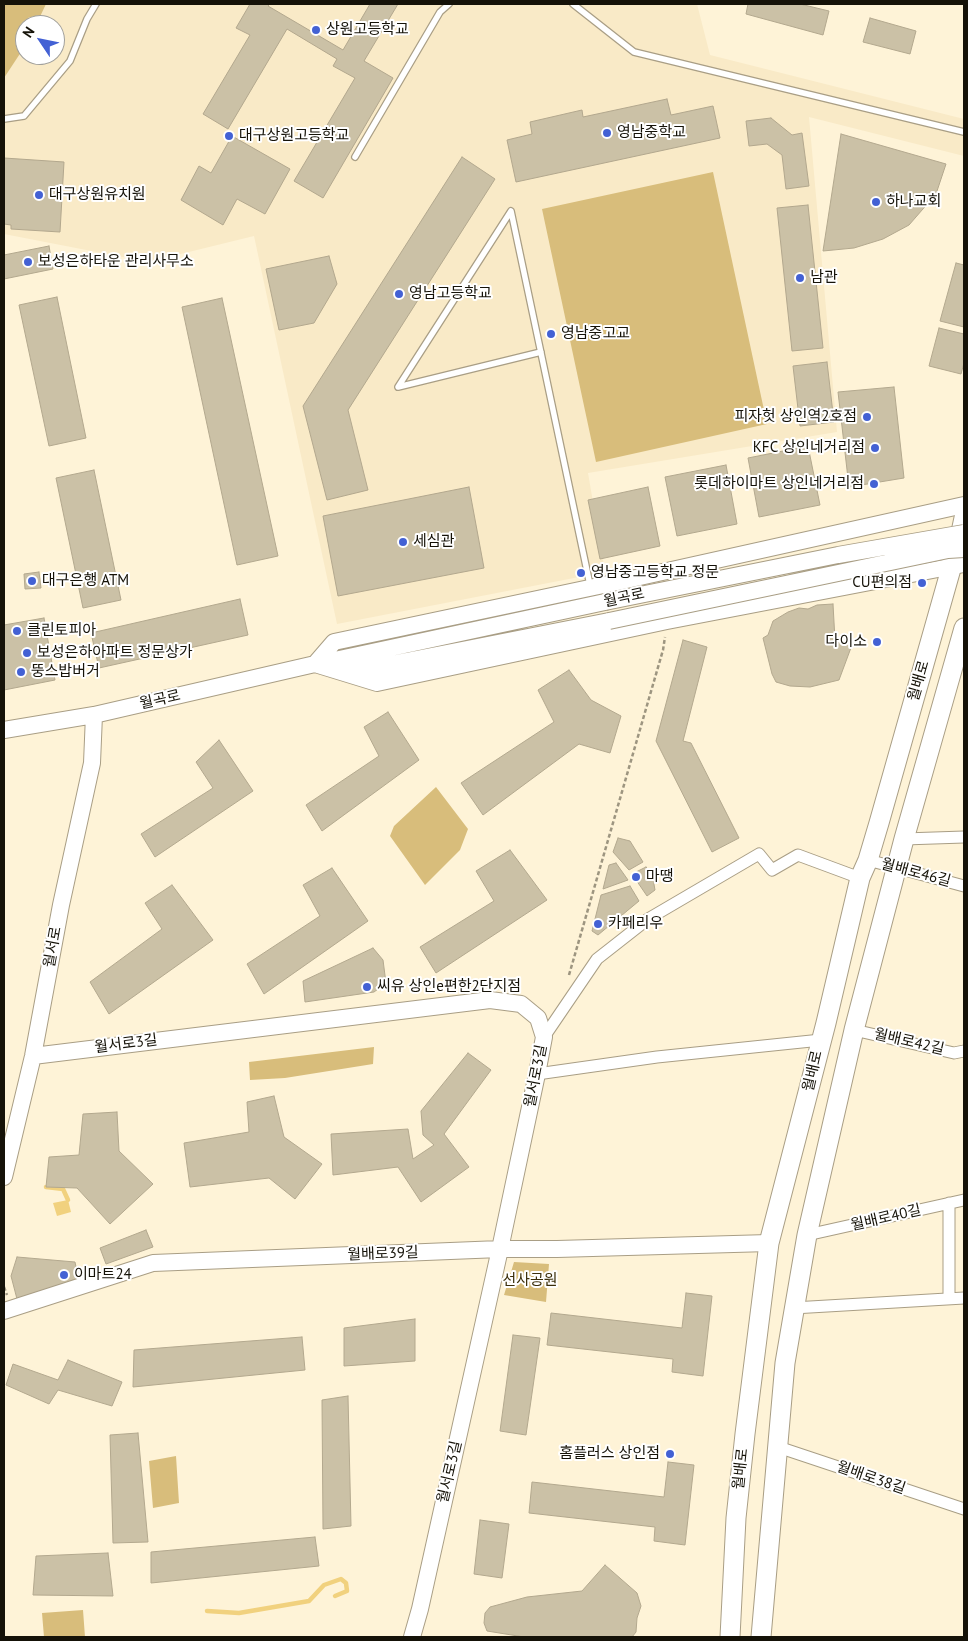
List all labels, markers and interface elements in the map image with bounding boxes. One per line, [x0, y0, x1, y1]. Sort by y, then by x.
north arrow [15, 15, 65, 65]
place label: 상원고등학교 [326, 21, 409, 39]
text: N [18, 23, 38, 41]
marker: 상원고등학교 [310, 24, 322, 36]
place label: 영남중학교 [617, 124, 686, 142]
place label: 대구상원고등학교 [239, 127, 349, 145]
marker: 영남중학교 [601, 127, 613, 139]
marker: 대구상원고등학교 [223, 130, 235, 142]
place label: 대구상원유치원 [49, 186, 146, 204]
marker: 대구상원유치원 [33, 189, 45, 201]
place label: 하나교회 [886, 193, 941, 211]
marker: 하나교회 [870, 196, 882, 208]
place label: 보성은하타운 관리사무소 [38, 253, 194, 271]
marker: 보성은하타운 관리사무소 [22, 256, 34, 268]
place label: 남관 [810, 269, 838, 287]
marker: 남관 [794, 272, 806, 284]
place label: 영남고등학교 [409, 285, 492, 303]
marker: 영남고등학교 [393, 288, 405, 300]
place label: 영남중고교 [561, 325, 630, 343]
marker: 영남중고교 [545, 328, 557, 340]
place label: 피자헛 상인역2호점 [734, 408, 857, 426]
marker: 피자헛 상인역2호점 [861, 411, 873, 423]
place label: KFC 상인네거리점 [753, 439, 865, 457]
marker: KFC 상인네거리점 [869, 442, 881, 454]
place label: 롯데하이마트 상인네거리점 [694, 475, 864, 493]
marker: 롯데하이마트 상인네거리점 [868, 478, 880, 490]
place label: 세심관 [413, 533, 454, 551]
marker: 세심관 [397, 536, 409, 548]
place label: 영남중고등학교 정문 [591, 564, 719, 582]
marker: 영남중고등학교 정문 [575, 567, 587, 579]
place label: 대구은행 ATM [42, 572, 129, 590]
place label: CU편의점 [852, 574, 912, 592]
marker: 대구은행 ATM [26, 575, 38, 587]
marker: CU편의점 [916, 577, 928, 589]
street label: 월곡로 [602, 585, 646, 611]
place label: 클린토피아 [27, 622, 96, 640]
marker: 클린토피아 [11, 625, 23, 637]
place label: 다이소 [826, 633, 867, 651]
marker: 다이소 [871, 636, 883, 648]
place label: 보성은하아파트 정문상가 [37, 644, 193, 662]
marker: 보성은하아파트 정문상가 [21, 647, 33, 659]
street label: 월배로 [905, 659, 933, 703]
place label: 뚱스밥버거 [31, 663, 100, 681]
marker: 뚱스밥버거 [15, 666, 27, 678]
street label: 월곡로 [138, 687, 182, 713]
street label: 월배로46길 [879, 855, 953, 891]
place label: 마땡 [646, 868, 674, 886]
marker: 마땡 [630, 871, 642, 883]
place label: 카페리우 [608, 915, 663, 933]
marker: 카페리우 [592, 918, 604, 930]
street label: 월서로 [41, 925, 65, 969]
place label: 씨유 상인e편한2단지점 [377, 978, 521, 996]
marker: 씨유 상인e편한2단지점 [361, 981, 373, 993]
street label: 월배로42길 [872, 1025, 946, 1059]
street label: 월서로3길 [93, 1031, 159, 1057]
street label: 월서로3길 [521, 1043, 551, 1109]
street label: 월배로 [800, 1049, 826, 1093]
street label: 월배로40길 [849, 1201, 923, 1235]
street label: 월배로39길 [347, 1244, 419, 1264]
place label: 이마트24 [74, 1266, 132, 1284]
marker: 이마트24 [58, 1269, 70, 1281]
park label: 선사공원 [502, 1272, 558, 1290]
street label: 월서로3길 [434, 1439, 466, 1505]
place label: 홈플러스 상인점 [559, 1445, 660, 1463]
street label: 월배로 [730, 1447, 752, 1491]
marker: 홈플러스 상인점 [664, 1448, 676, 1460]
street label: 월배로38길 [834, 1458, 908, 1498]

